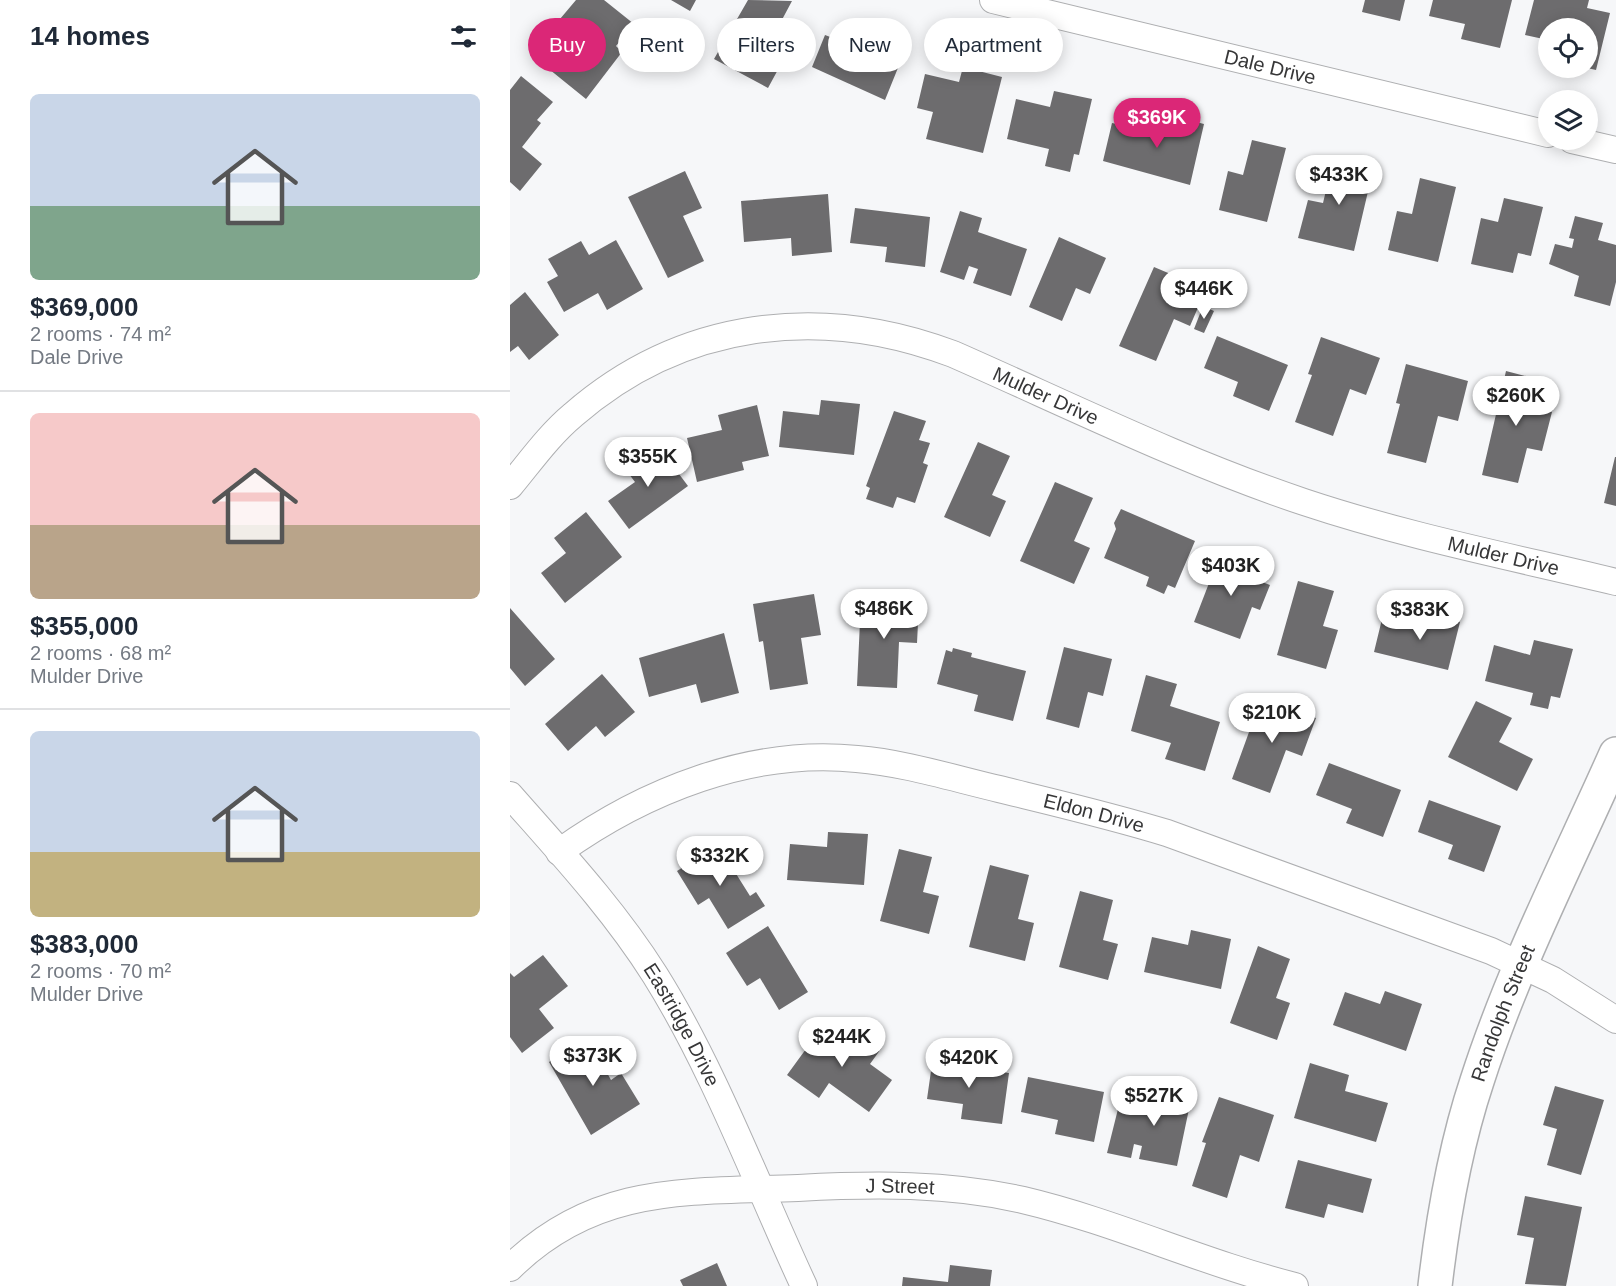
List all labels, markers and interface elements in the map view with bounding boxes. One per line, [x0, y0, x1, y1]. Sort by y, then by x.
chip: Buy [528, 18, 606, 72]
chip: Rent [618, 18, 705, 72]
chip: Filters [717, 18, 816, 72]
chip: New [828, 18, 912, 72]
chip: Apartment [924, 18, 1063, 72]
map controls [1538, 18, 1598, 150]
button: locate [1538, 18, 1598, 78]
icon: filters [447, 20, 480, 53]
text: 14 homes [30, 21, 150, 51]
street label: Dale Drive [1222, 45, 1318, 89]
button: layers [1538, 90, 1598, 150]
pin: $369K [1115, 98, 1199, 149]
text: $369K [1128, 106, 1186, 128]
icon: home [201, 133, 309, 241]
pin: $433K [1297, 155, 1381, 206]
text: $433K [1310, 163, 1368, 185]
pin: $446K [1162, 269, 1246, 320]
text: $446K [1175, 277, 1233, 299]
text: $369,000 [30, 292, 138, 322]
text: 2 rooms · 74 m² [30, 323, 171, 345]
text: Dale Drive [30, 346, 123, 368]
street label: Mulder Drive [990, 362, 1102, 429]
pin: $260K [1474, 376, 1558, 427]
text: $260K [1487, 384, 1545, 406]
pin: $355K [606, 437, 690, 488]
text: $355K [619, 445, 677, 467]
icon: home [201, 452, 309, 560]
street label: Mulder Drive [1446, 532, 1561, 579]
pin: $403K [1189, 546, 1273, 597]
text: $403K [1202, 554, 1260, 576]
pin: $486K [842, 589, 926, 640]
pin: $383K [1378, 590, 1462, 641]
text: $486K [855, 597, 913, 619]
text: $383K [1391, 598, 1449, 620]
text: $355,000 [30, 611, 138, 641]
text: 2 rooms · 68 m² [30, 642, 171, 664]
text: Mulder Drive [30, 665, 143, 687]
pin: $210K [1230, 693, 1314, 744]
text: $210K [1243, 701, 1301, 723]
icon: home [201, 770, 309, 878]
street label: Eldon Drive [1041, 789, 1147, 837]
pin: $332K [678, 836, 762, 887]
text: $332K [691, 844, 749, 866]
text: $383,000 [30, 929, 138, 959]
street label: Randolph Street [1467, 941, 1539, 1084]
street label: Eastridge Drive [639, 959, 724, 1090]
text: 2 rooms · 70 m² [30, 960, 171, 982]
text: Mulder Drive [30, 983, 143, 1005]
pin: $244K [800, 1017, 884, 1068]
text: $244K [813, 1025, 871, 1047]
pin: $373K [551, 1036, 635, 1087]
pin: $420K [927, 1038, 1011, 1089]
text: $373K [564, 1044, 622, 1066]
text: $420K [940, 1046, 998, 1068]
pin: $527K [1112, 1076, 1196, 1127]
text: $527K [1125, 1084, 1183, 1106]
street label: J Street [865, 1175, 936, 1198]

